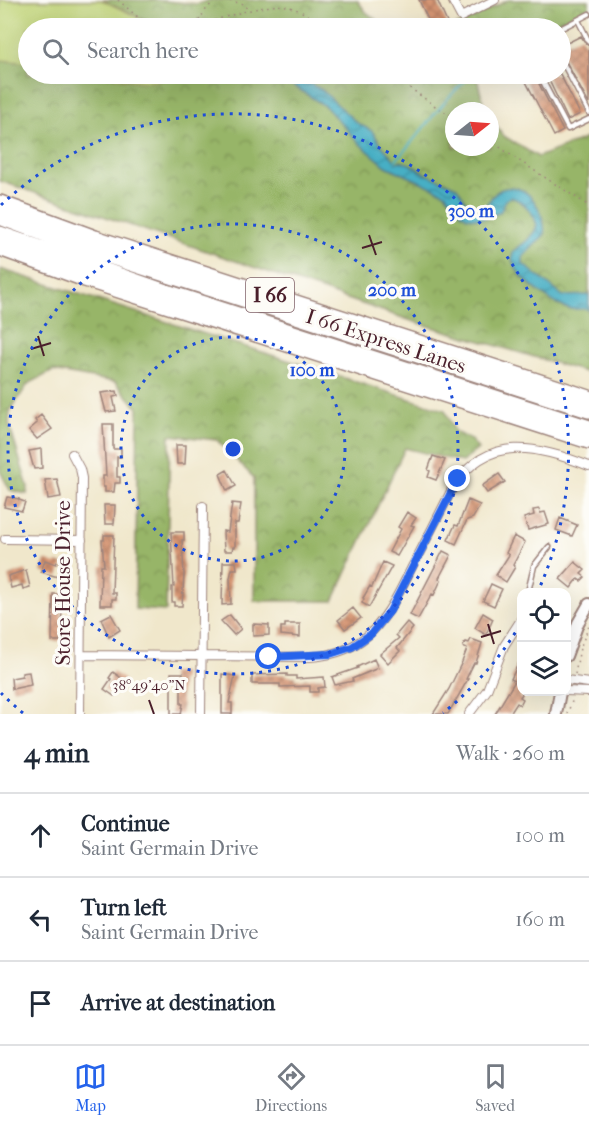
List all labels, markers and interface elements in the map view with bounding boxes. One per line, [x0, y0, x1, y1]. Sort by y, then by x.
search box [18, 18, 571, 84]
icon: search [39, 35, 72, 68]
text: Search here [87, 38, 199, 64]
north arrow [445, 102, 499, 156]
text: 300 m [448, 201, 495, 222]
road number: I 66 [246, 278, 294, 312]
text: 200 m [368, 280, 417, 301]
street label: I 66 Express Lanes [303, 304, 469, 378]
text: 100 m [289, 360, 336, 381]
centre of rings [223, 439, 243, 459]
route end [444, 465, 470, 491]
street label: Store House Drive [51, 500, 75, 666]
map controls [517, 588, 571, 696]
button: locate [517, 588, 571, 642]
button: layers [517, 642, 571, 696]
route start [255, 643, 281, 669]
text: 38°49'40"N [112, 676, 186, 694]
text: 4 min [24, 738, 89, 769]
text: Walk · 260 m [456, 742, 565, 765]
text: Continue [81, 811, 170, 837]
icon: ahead [24, 819, 57, 852]
text: 100 m [515, 824, 565, 847]
text: Saint Germain Drive [81, 837, 258, 860]
text: Turn left [81, 895, 167, 921]
icon: left [24, 903, 57, 936]
text: 160 m [515, 908, 565, 931]
text: Saint Germain Drive [81, 921, 258, 944]
icon: arrive [24, 987, 57, 1020]
text: Arrive at destination [81, 990, 275, 1016]
tab: Map [74, 1060, 107, 1115]
tab: Directions [255, 1060, 327, 1115]
tab: Saved [475, 1060, 515, 1115]

